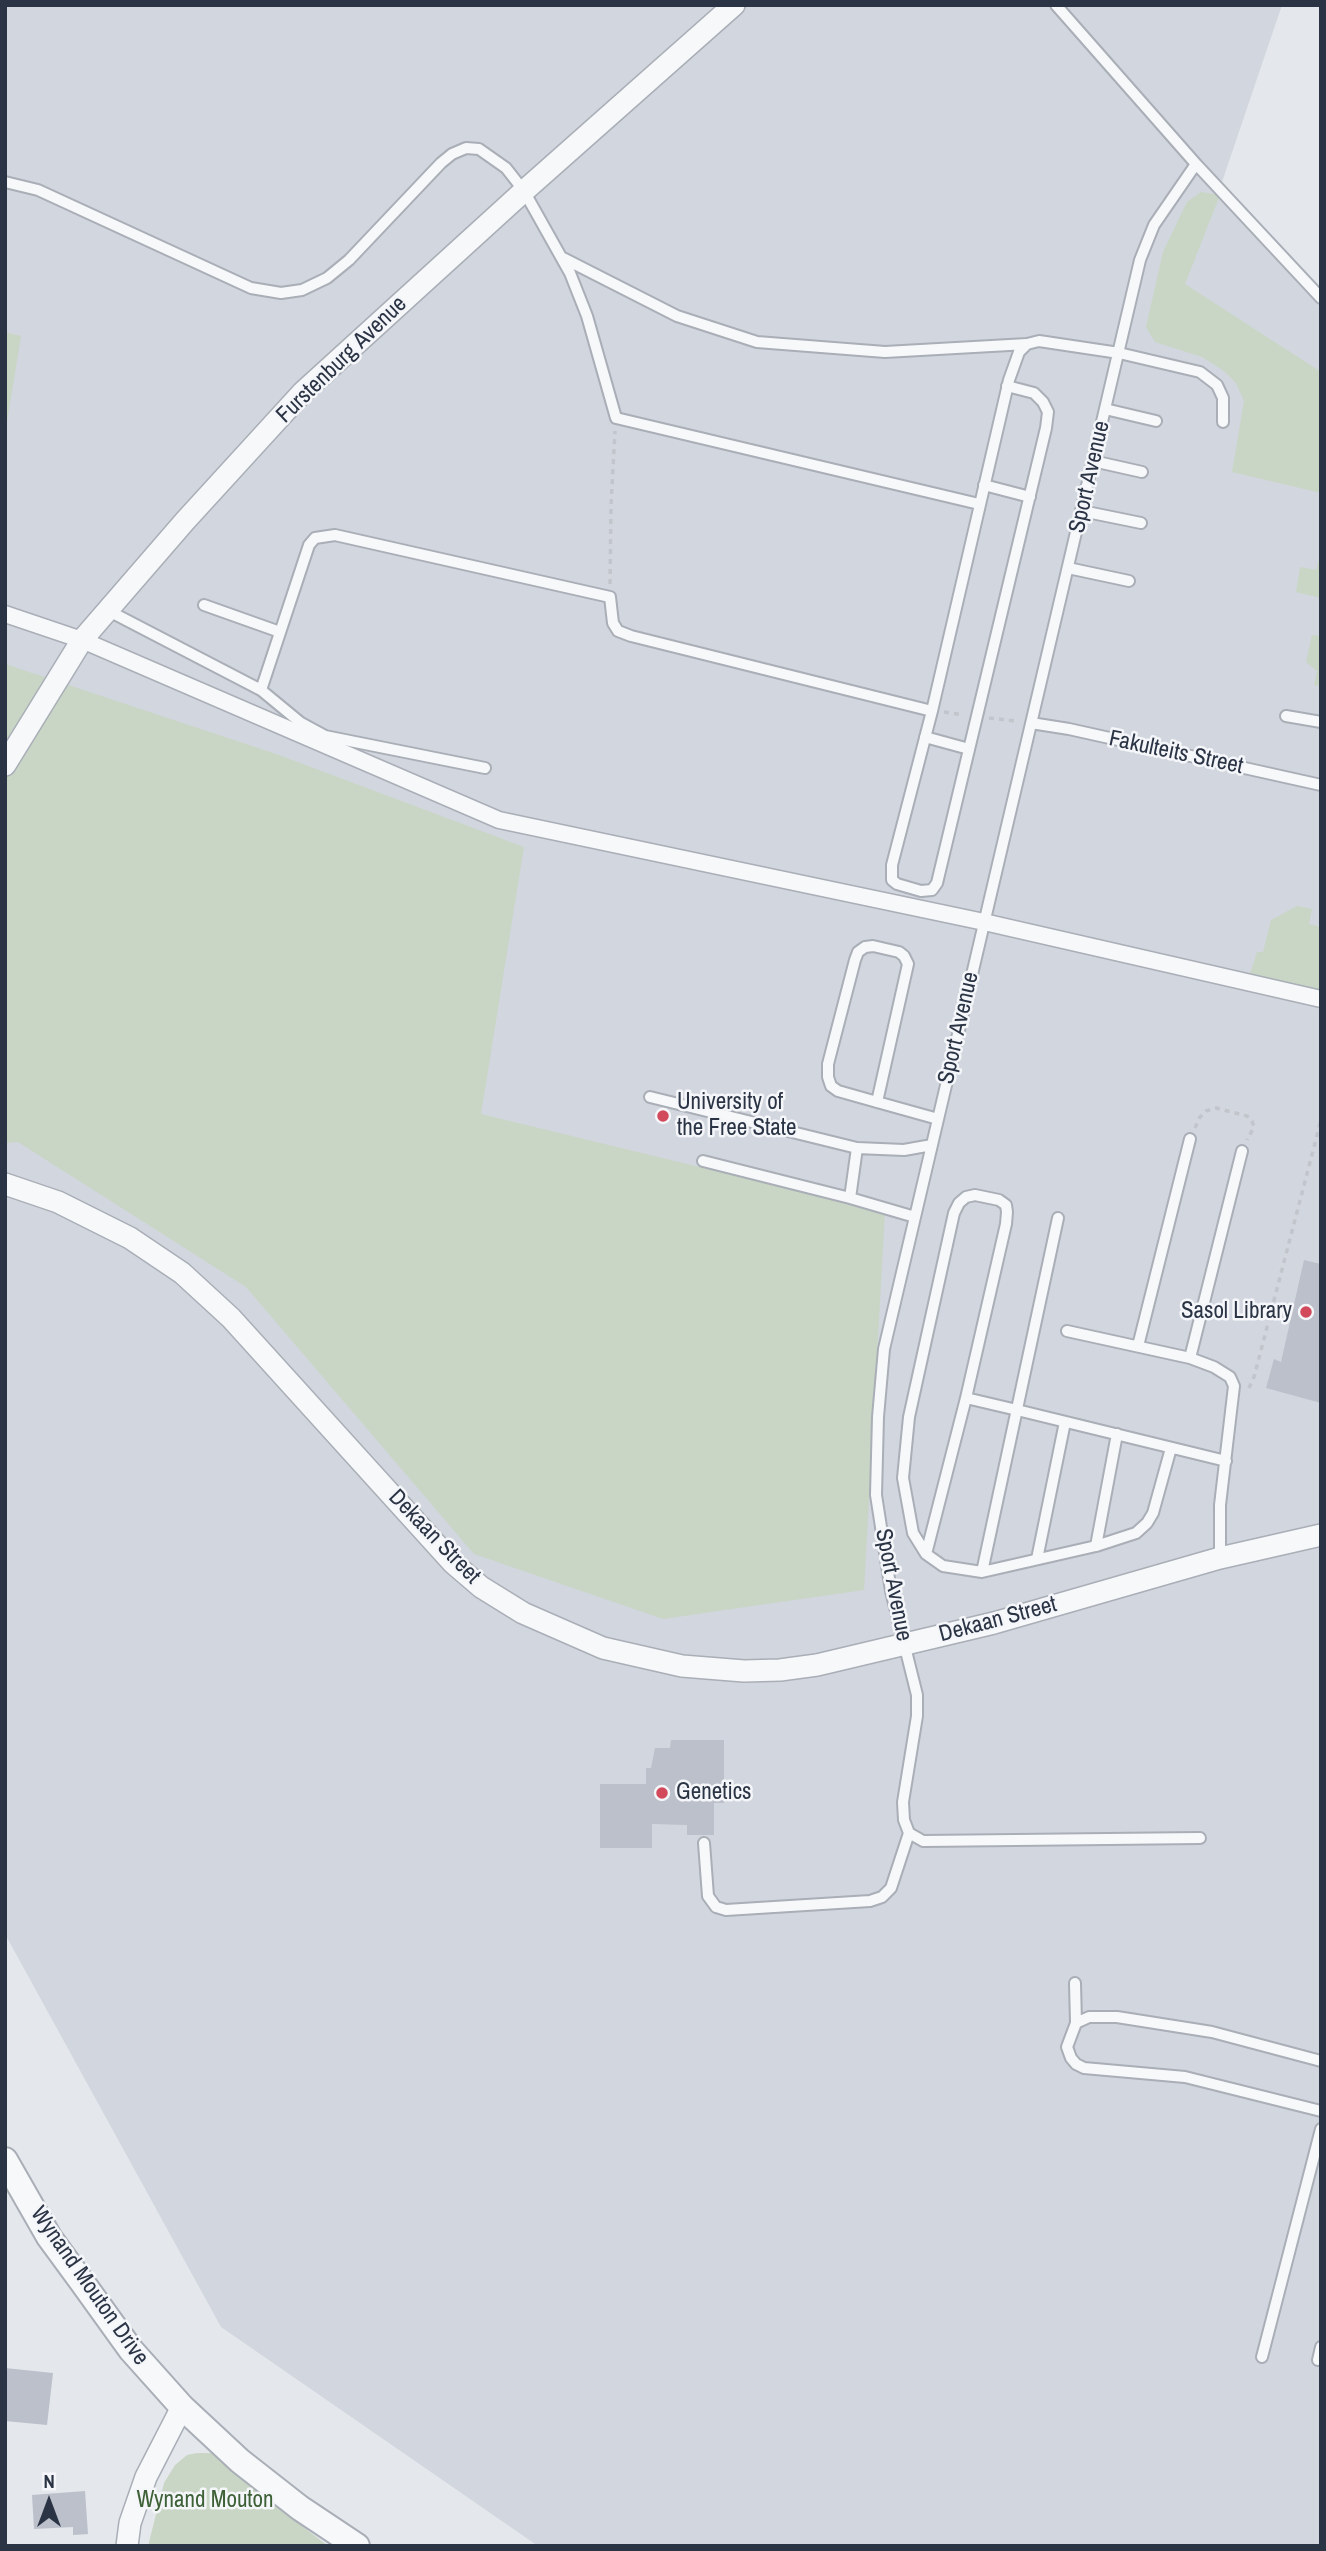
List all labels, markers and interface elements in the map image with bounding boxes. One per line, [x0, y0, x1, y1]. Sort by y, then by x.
street label: Furstenburg Avenue [271, 291, 413, 429]
street label: Sport Avenue [1064, 418, 1116, 536]
street label: Fakulteits Street [1106, 725, 1246, 781]
street label: Sport Avenue [933, 969, 985, 1087]
place label: University of the Free State [677, 1089, 797, 1143]
marker: University of the Free State [655, 1108, 671, 1124]
place label: Sasol Library [1181, 1298, 1292, 1326]
marker: Sasol Library [1298, 1304, 1314, 1320]
street label: Dekaan Street [382, 1484, 486, 1590]
street label: Sport Avenue [869, 1526, 917, 1644]
street label: Dekaan Street [936, 1591, 1060, 1649]
place label: Genetics [676, 1779, 751, 1807]
marker: Genetics [654, 1785, 670, 1801]
street label: Wynand Mouton Drive [24, 2201, 154, 2371]
north arrow [14, 2467, 84, 2537]
text: N [43, 2468, 55, 2494]
park label: Wynand Mouton [136, 2487, 274, 2515]

